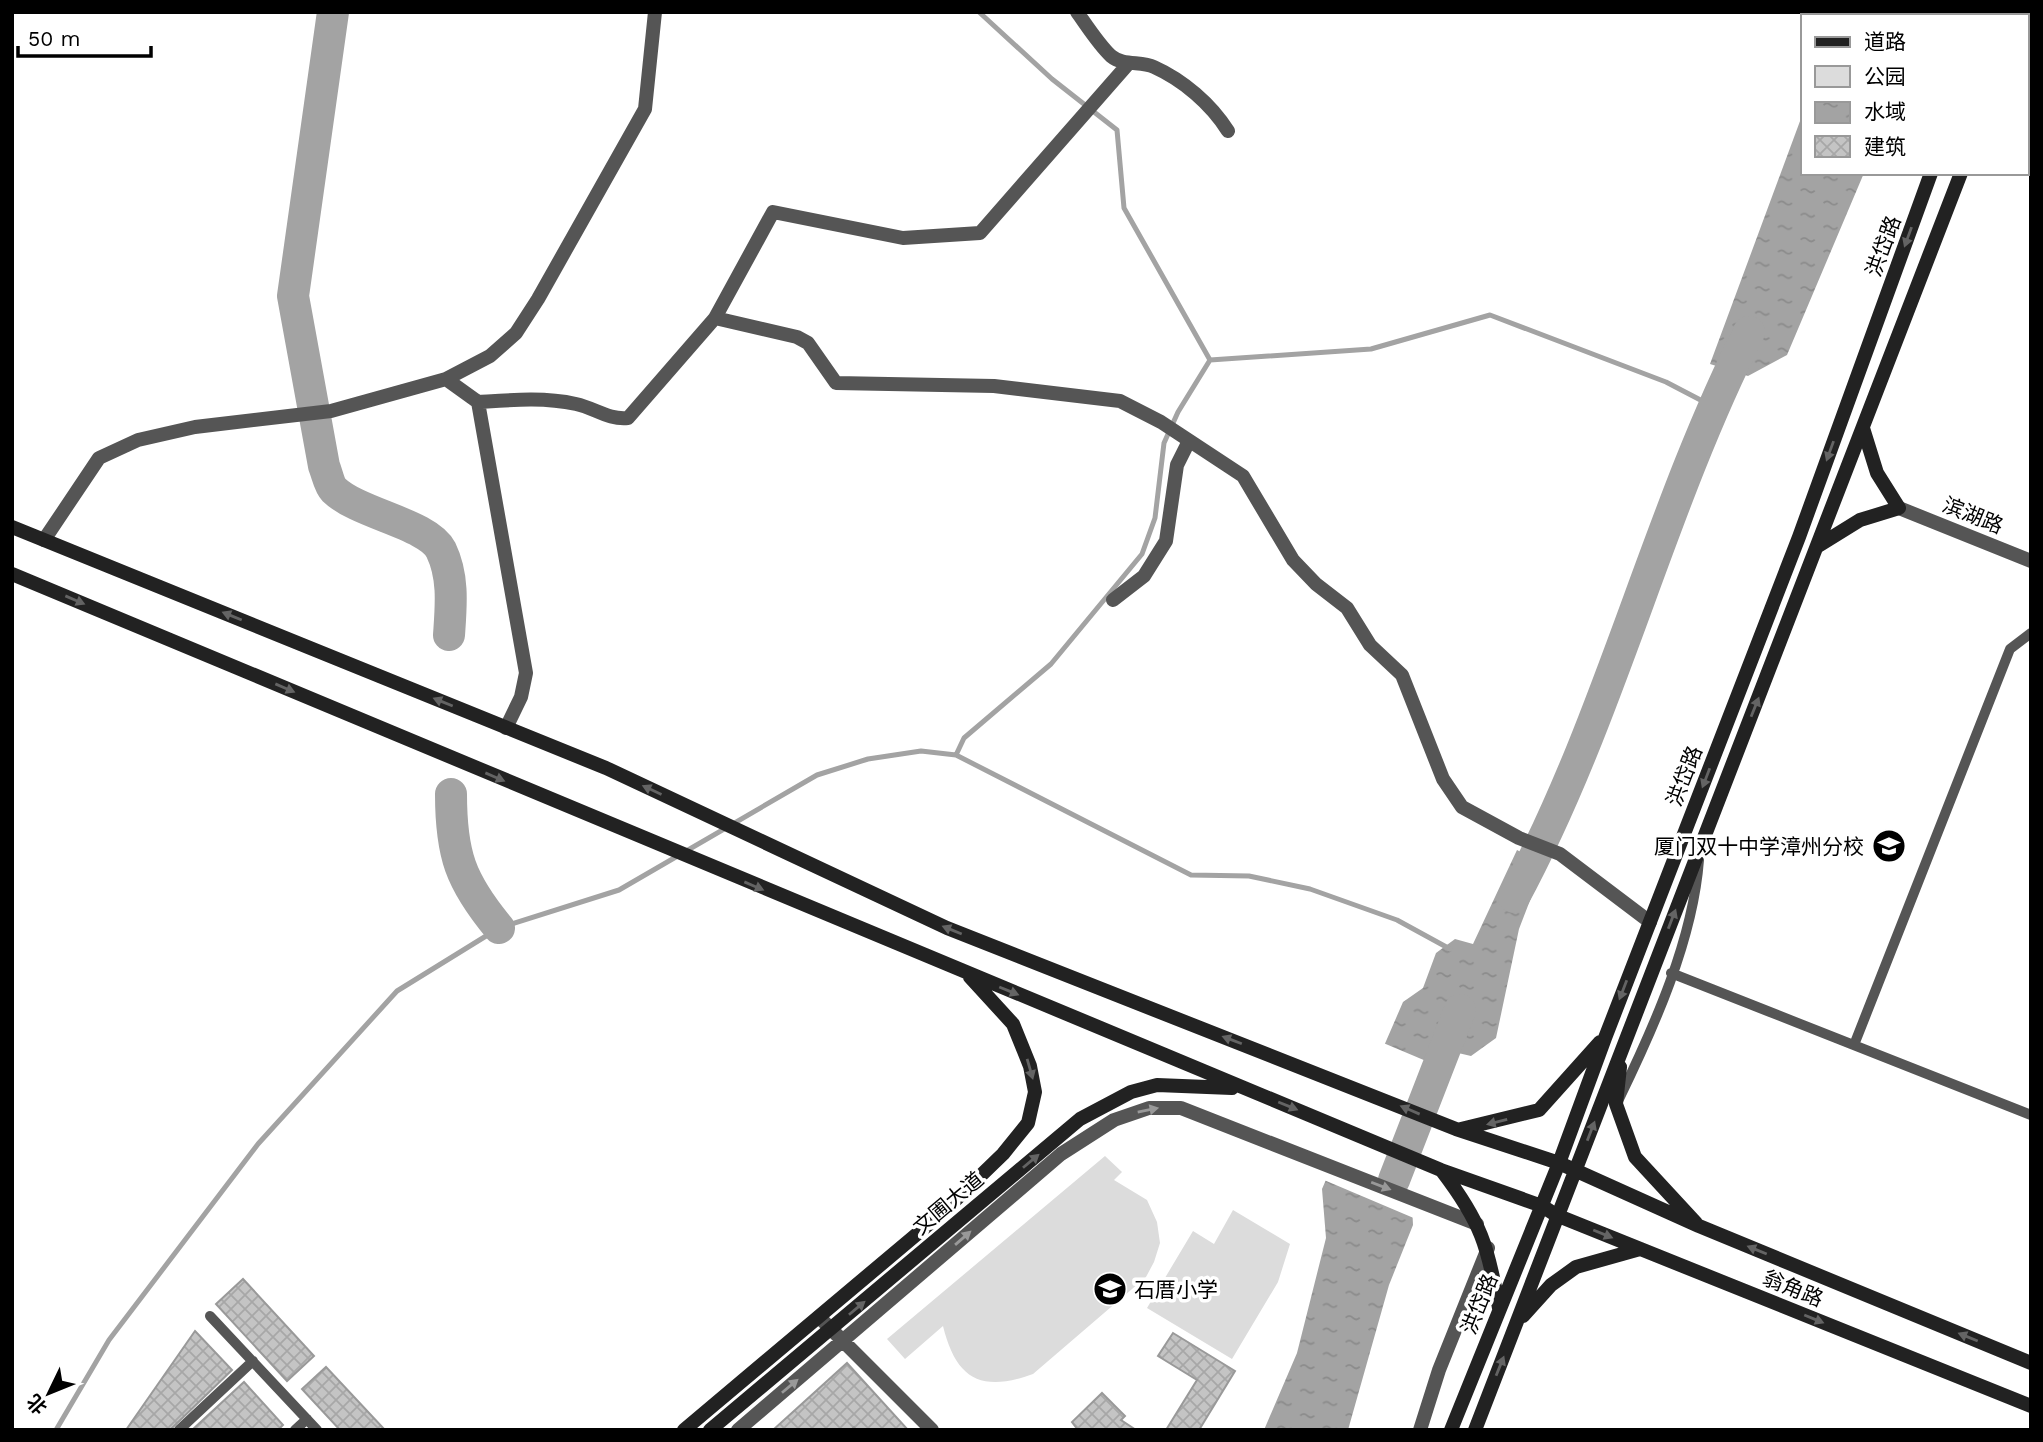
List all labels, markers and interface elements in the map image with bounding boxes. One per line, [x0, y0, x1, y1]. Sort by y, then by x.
scale bar [18, 14, 150, 58]
legend [1801, 14, 2029, 175]
text: 50 m [28, 26, 80, 51]
text: 道路 [1864, 29, 1906, 54]
text: 公园 [1864, 64, 1906, 89]
text: 水域 [1864, 99, 1906, 124]
text: 建筑 [1864, 134, 1906, 159]
street label: 洪岱路 [1860, 212, 1906, 280]
one-way arrow [1902, 227, 1913, 248]
one-way arrow [1824, 441, 1835, 462]
street label: 滨湖路 [1939, 492, 2007, 538]
one-way arrow [65, 594, 85, 606]
one-way arrow [221, 611, 242, 622]
one-way arrow [275, 683, 296, 694]
one-way arrow [432, 696, 453, 707]
one-way arrow [1749, 696, 1760, 717]
street label: 洪岱路 [1661, 742, 1707, 810]
one-way arrow [1700, 768, 1711, 789]
one-way arrow [484, 771, 505, 782]
one-way arrow [642, 784, 662, 796]
school or university icon: 厦门双十中学漳州分校 [1870, 827, 1908, 865]
place label: 厦门双十中学漳州分校 [1654, 834, 1864, 859]
one-way arrow [744, 880, 765, 891]
one-way arrow [1666, 908, 1677, 929]
one-way arrow [941, 925, 962, 936]
one-way arrow [1618, 980, 1629, 1001]
one-way arrow [999, 986, 1020, 997]
one-way arrow [1222, 1034, 1243, 1045]
one-way arrow [1025, 1059, 1036, 1081]
one-way arrow [1277, 1101, 1298, 1112]
one-way arrow [1137, 1105, 1159, 1116]
one-way arrow [1399, 1105, 1420, 1116]
one-way arrow [1486, 1117, 1508, 1128]
one-way arrow [1585, 1121, 1596, 1142]
one-way arrow [1022, 1154, 1039, 1169]
street label: 文圃大道 [908, 1166, 988, 1240]
one-way arrow [1371, 1181, 1392, 1192]
one-way arrow [1593, 1228, 1614, 1239]
one-way arrow [954, 1230, 972, 1246]
one-way arrow [1747, 1245, 1768, 1256]
street label: 翁角路 [1759, 1265, 1827, 1311]
school or university icon: 石厝小学 [1091, 1270, 1129, 1308]
street label: 洪岱路 [1456, 1270, 1502, 1338]
place label: 石厝小学 [1134, 1277, 1218, 1302]
one-way arrow [847, 1300, 865, 1315]
one-way arrow [1804, 1314, 1825, 1325]
one-way arrow [1957, 1332, 1978, 1343]
one-way arrow [1494, 1356, 1505, 1377]
north arrow [14, 1358, 84, 1428]
one-way arrow [781, 1378, 799, 1394]
text: 北 [22, 1389, 52, 1419]

